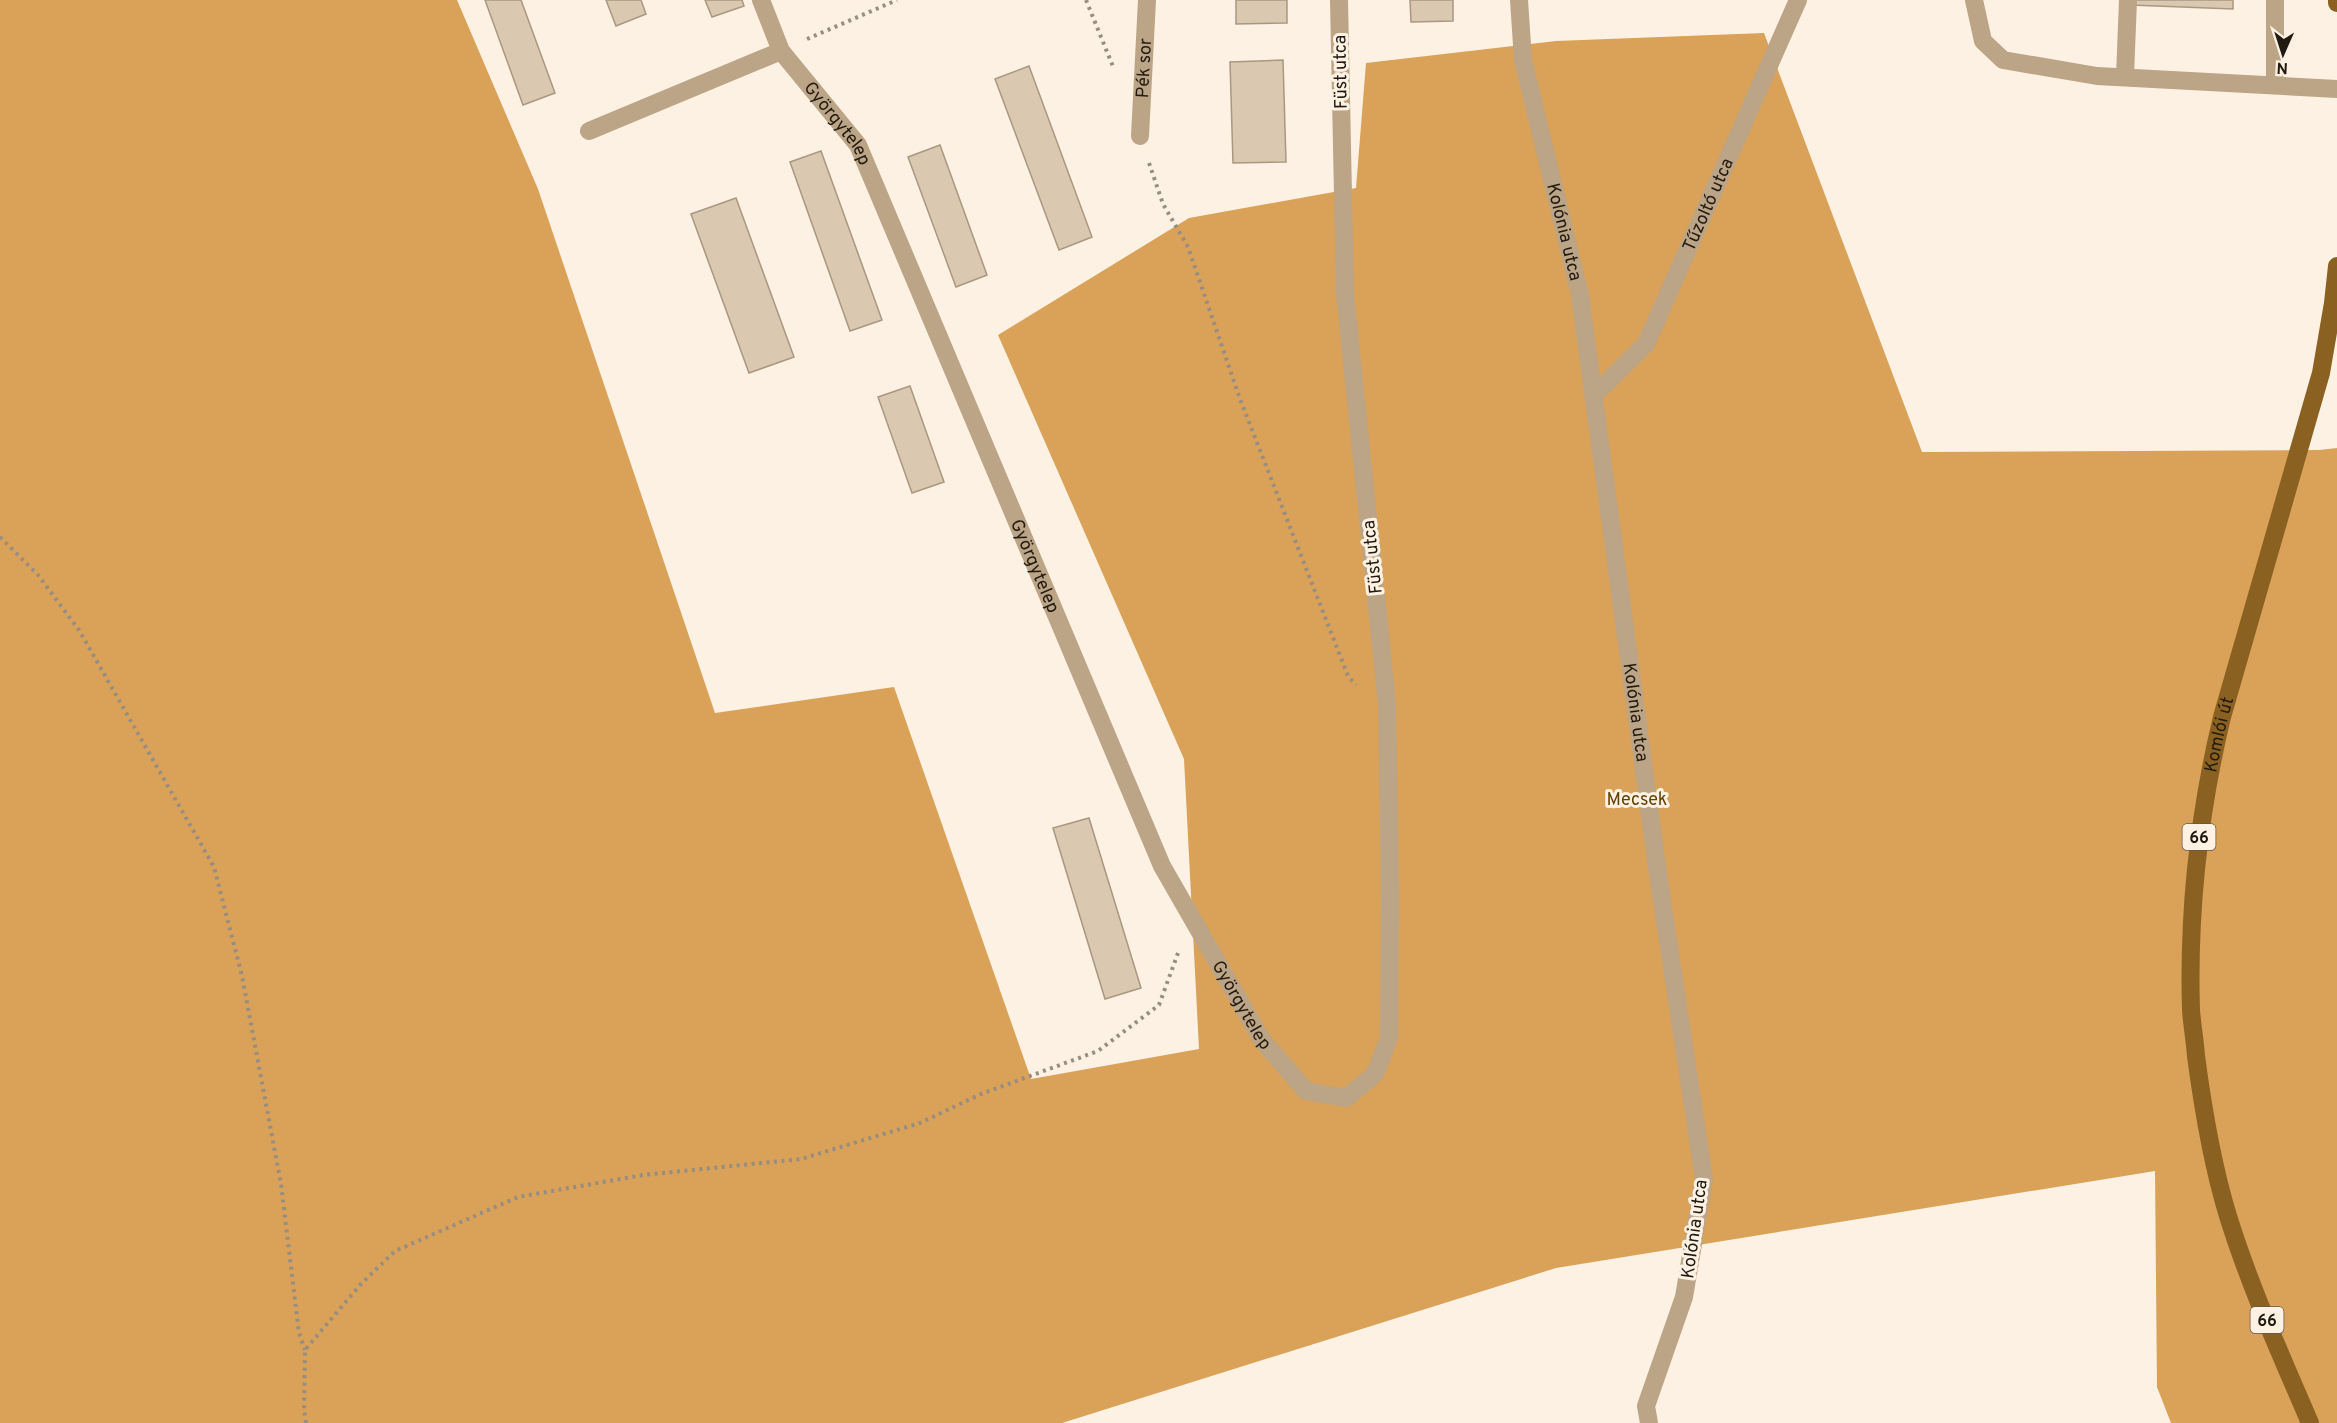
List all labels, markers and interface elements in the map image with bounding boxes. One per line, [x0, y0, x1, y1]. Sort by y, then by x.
north arrow [2253, 24, 2313, 84]
street label: Füst utca [1329, 35, 1354, 109]
street label: Pék sor [1132, 38, 1158, 99]
text: N [2276, 57, 2289, 77]
street label: Györgytelep [798, 77, 875, 169]
street label: Tűzoltó utca [1678, 155, 1740, 255]
street label: Kolónia utca [1540, 181, 1586, 283]
street label: Györgytelep [1004, 516, 1064, 617]
street label: Füst utca [1358, 519, 1389, 595]
street label: Kolónia utca [1617, 662, 1653, 763]
street label: Komlói út [2200, 694, 2240, 775]
park label: Mecsek [1607, 789, 1667, 812]
road number: 66 [2182, 824, 2216, 850]
street label: Györgytelep [1206, 957, 1276, 1056]
street label: Kolónia utca [1677, 1178, 1714, 1280]
road number: 66 [2250, 1307, 2284, 1333]

